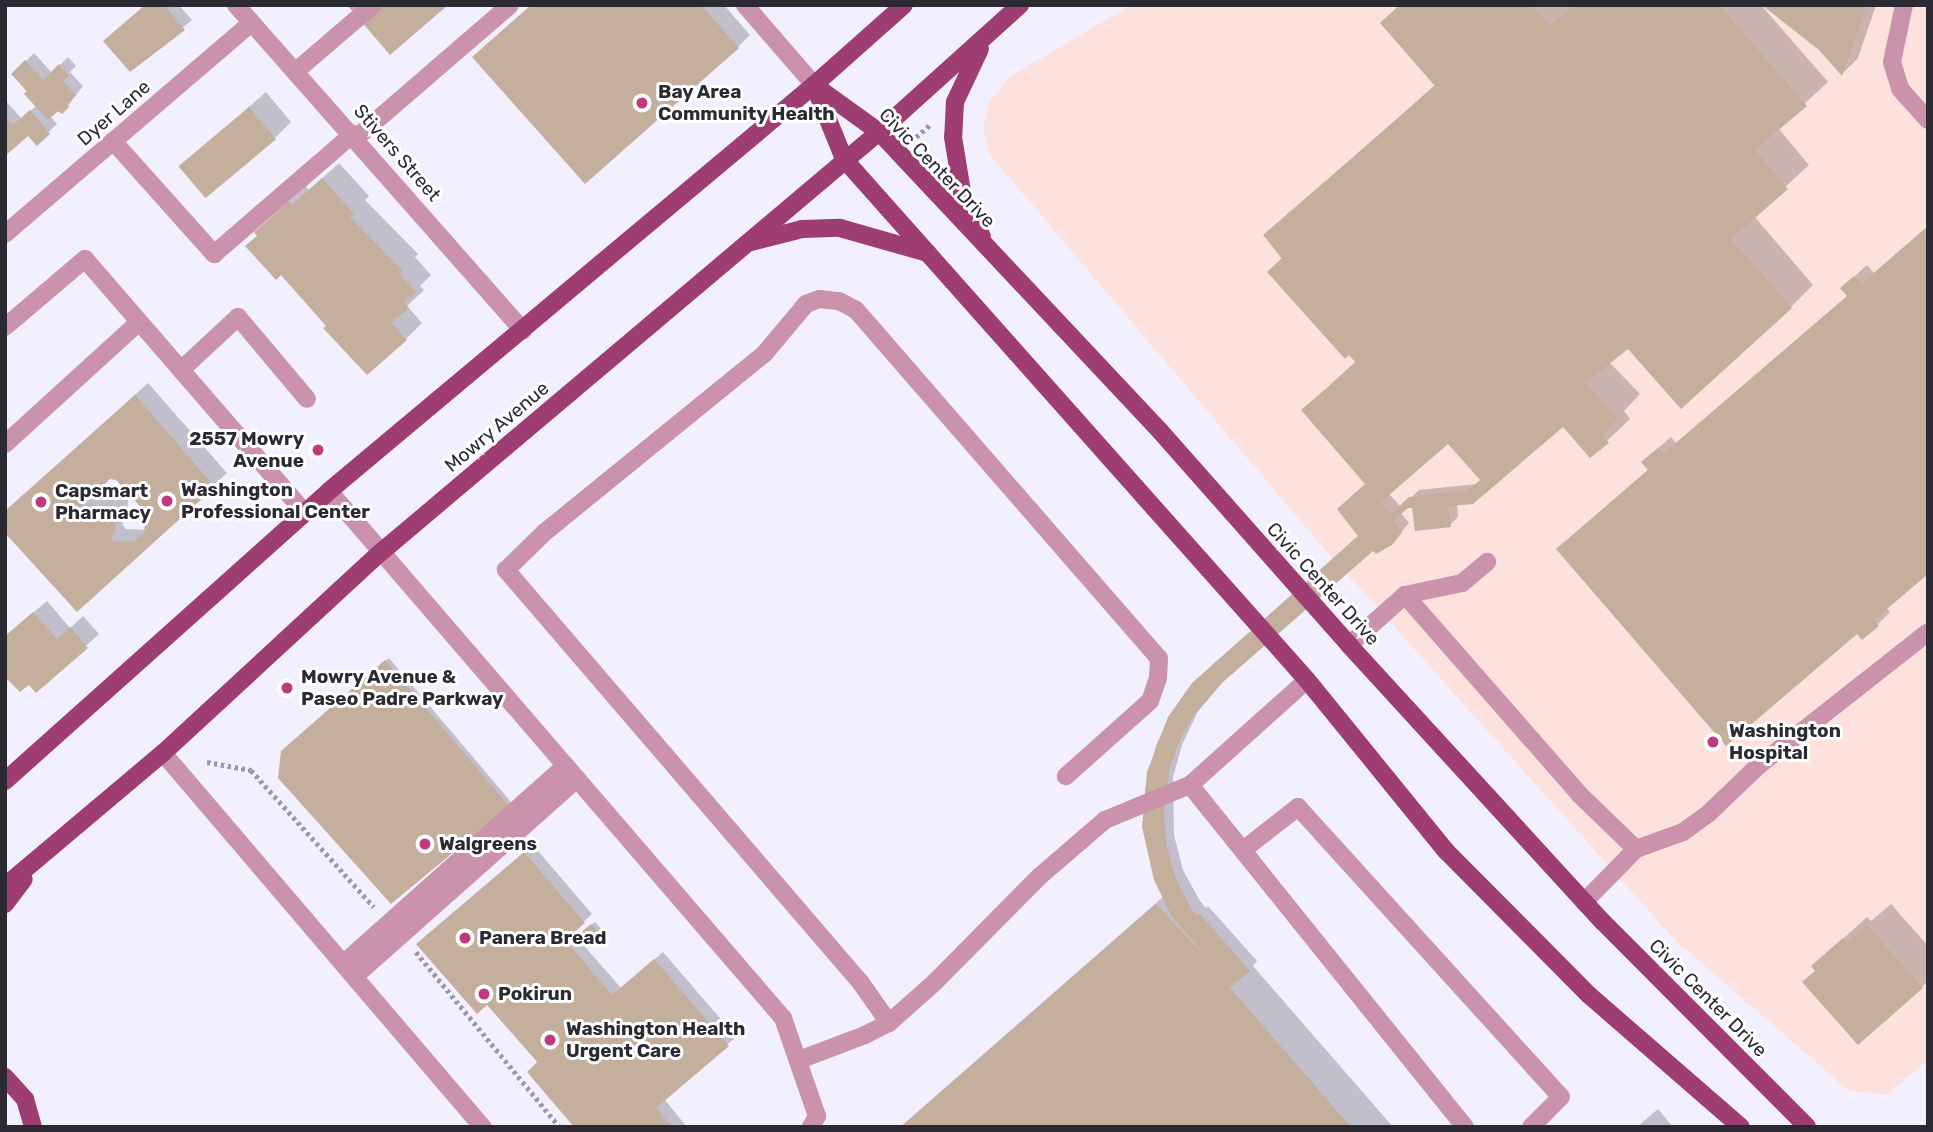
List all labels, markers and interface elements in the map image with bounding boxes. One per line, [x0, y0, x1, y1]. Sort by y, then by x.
street label: Dyer Lane [73, 75, 155, 151]
place label: Bay Area Community Health [658, 81, 835, 125]
marker: Bay Area Community Health [632, 93, 652, 113]
street label: Stivers Street [349, 100, 445, 206]
street label: Civic Center Drive [874, 103, 1000, 233]
street label: Mowry Avenue [440, 377, 554, 477]
place label: 2557 Mowry Avenue [189, 428, 304, 472]
marker: 2557 Mowry Avenue [310, 442, 326, 458]
place label: Washington Professional Center [181, 479, 370, 523]
place label: Capsmart Pharmacy [55, 480, 151, 524]
marker: Washington Professional Center [159, 493, 175, 509]
marker: Capsmart Pharmacy [33, 494, 49, 510]
street label: Civic Center Drive [1262, 518, 1384, 650]
place label: Mowry Avenue & Paseo Padre Parkway [301, 666, 503, 710]
marker: Mowry Avenue & Paseo Padre Parkway [279, 680, 295, 696]
place label: Washington Hospital [1729, 720, 1841, 764]
marker: Washington Hospital [1703, 732, 1723, 752]
place label: Walgreens [439, 833, 537, 855]
marker: Walgreens [417, 836, 433, 852]
place label: Panera Bread [479, 927, 606, 949]
marker: Panera Bread [457, 930, 473, 946]
street label: Civic Center Drive [1644, 934, 1772, 1062]
place label: Pokirun [498, 983, 572, 1005]
marker: Pokirun [476, 986, 492, 1002]
place label: Washington Health Urgent Care [566, 1018, 745, 1062]
marker: Washington Health Urgent Care [540, 1030, 560, 1050]

